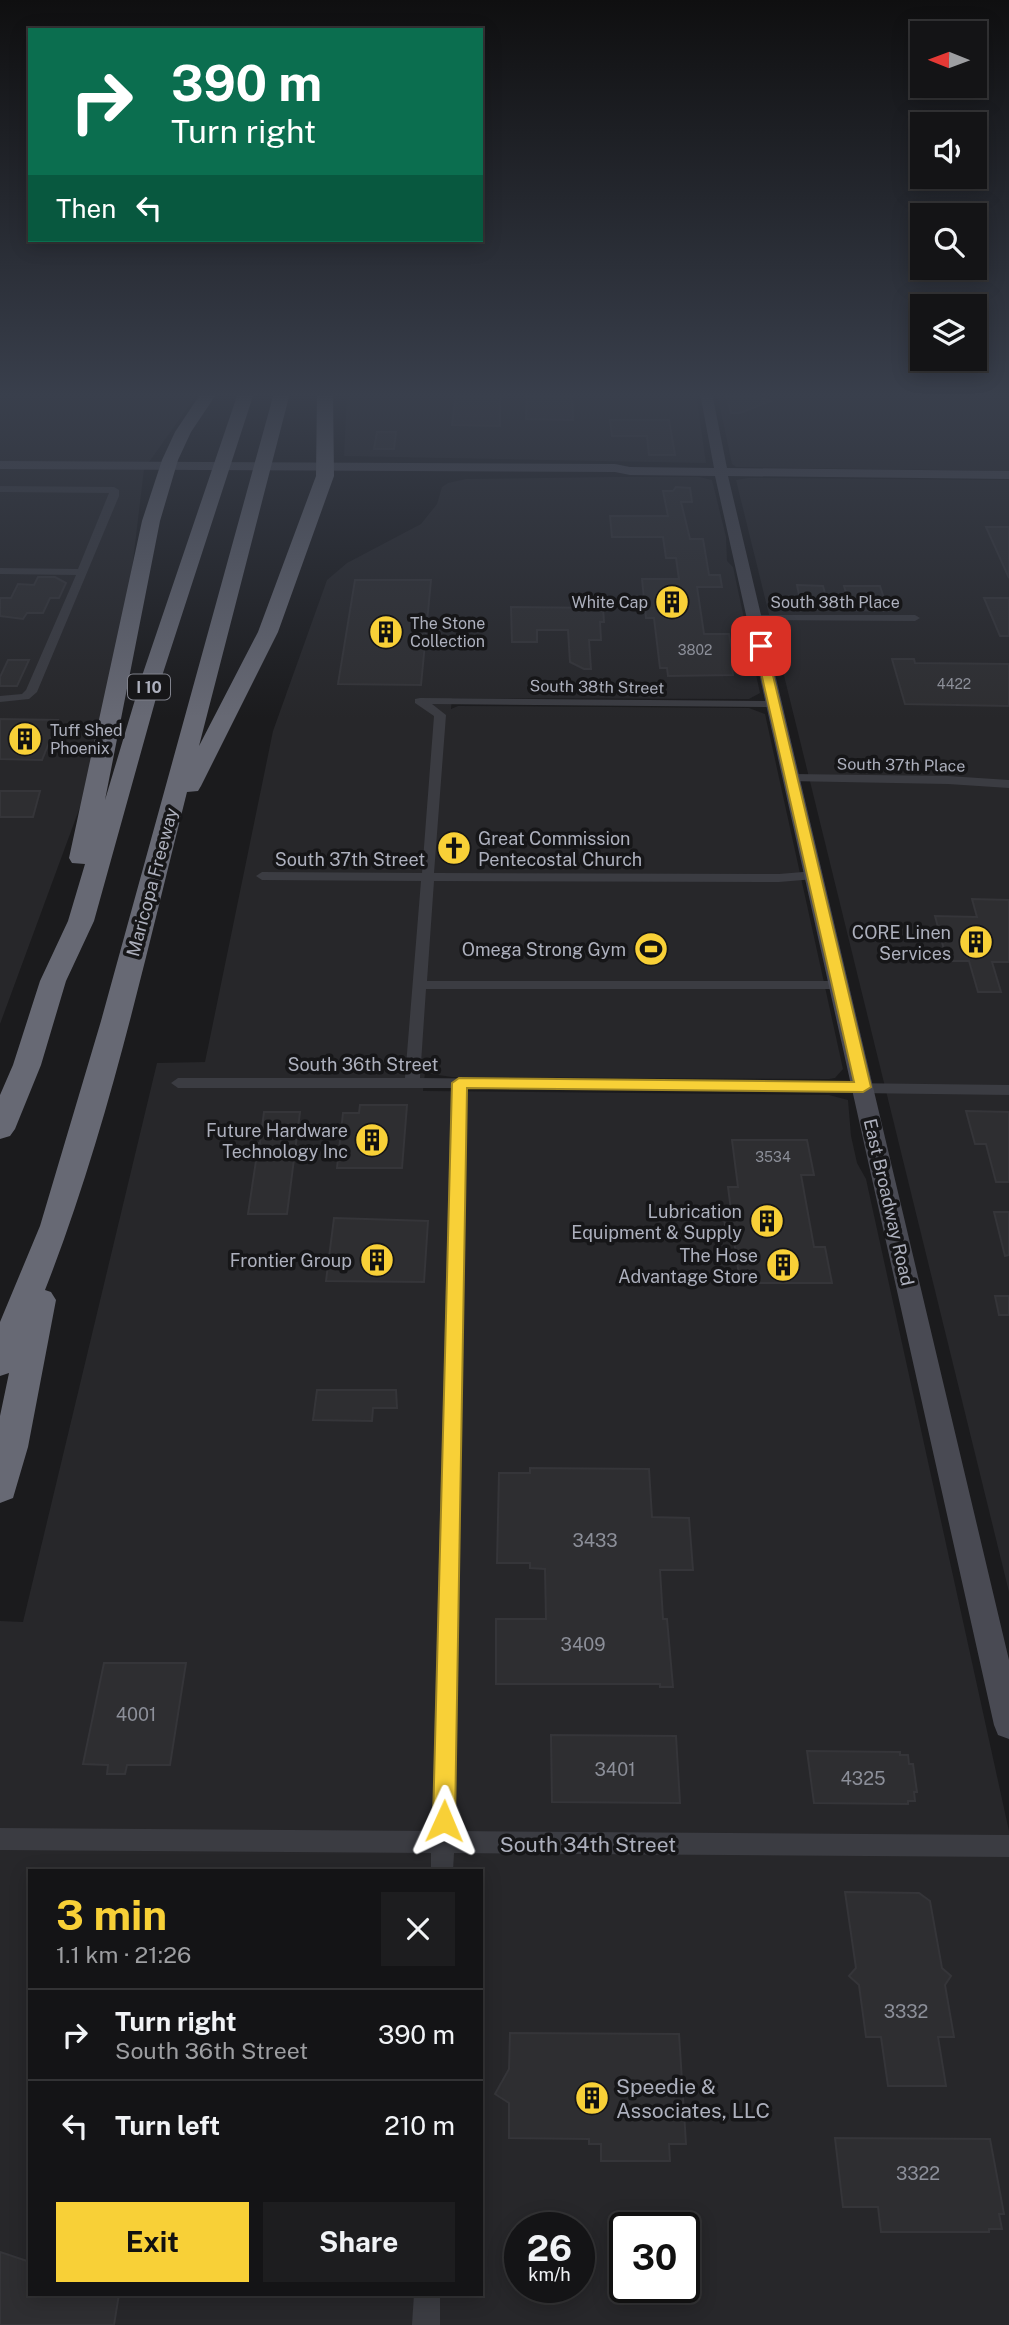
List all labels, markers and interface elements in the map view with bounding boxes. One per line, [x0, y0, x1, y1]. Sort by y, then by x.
north arrow [910, 21, 987, 98]
map controls [910, 21, 987, 371]
text: 390 m [171, 54, 322, 112]
icon: right [56, 56, 147, 147]
button: sound [910, 112, 987, 189]
text: Turn right [171, 113, 316, 150]
icon: left [130, 189, 168, 227]
text: Then [56, 193, 116, 224]
button: search [910, 203, 987, 280]
button: layers [910, 294, 987, 371]
building icon: White Cap [653, 583, 691, 621]
place label: White Cap [571, 593, 648, 612]
street label: South 38th Place [770, 593, 900, 612]
building icon: The Stone Collection [367, 613, 405, 651]
place label: The Stone Collection [410, 614, 485, 651]
pin [731, 616, 791, 676]
icon: arrive [742, 627, 780, 665]
house number: 3802 [678, 642, 712, 658]
road number: I 10 [128, 674, 170, 700]
street label: South 38th Street [529, 676, 665, 698]
house number: 4422 [937, 676, 971, 692]
building icon: Tuff Shed Phoenix [6, 720, 44, 758]
place label: Tuff Shed Phoenix [50, 721, 123, 758]
street label: South 37th Place [837, 754, 965, 776]
street label: Maricopa Freeway [122, 805, 182, 959]
place label: Great Commission Pentecostal Church [478, 828, 642, 870]
church icon: Great Commission Pentecostal Church [435, 829, 473, 867]
street label: South 37th Street [275, 849, 425, 870]
place label: CORE Linen Services [852, 922, 951, 964]
building icon: CORE Linen Services [957, 923, 995, 961]
sports icon: Omega Strong Gym [632, 930, 670, 968]
place label: Omega Strong Gym [462, 939, 626, 960]
street label: South 36th Street [287, 1054, 439, 1075]
street label: East Broadway Road [860, 1116, 918, 1288]
place label: Future Hardware Technology Inc [206, 1120, 348, 1162]
building icon: Future Hardware Technology Inc [353, 1121, 391, 1159]
house number: 3534 [755, 1149, 791, 1165]
place label: Lubrication Equipment & Supply [571, 1201, 742, 1243]
building icon: Lubrication Equipment & Supply [748, 1202, 786, 1240]
building icon: Frontier Group [358, 1241, 396, 1279]
place label: The Hose Advantage Store [618, 1245, 758, 1287]
building icon: The Hose Advantage Store [764, 1246, 802, 1284]
place label: Frontier Group [230, 1250, 352, 1271]
house number: 3433 [572, 1530, 618, 1551]
house number: 3409 [561, 1634, 605, 1655]
house number: 4001 [116, 1704, 156, 1725]
house number: 3401 [595, 1759, 635, 1780]
house number: 4325 [841, 1768, 885, 1789]
position arrow [407, 1784, 481, 1858]
street label: South 34th Street [500, 1832, 676, 1857]
text: 3 min [56, 1890, 167, 1939]
button: close [381, 1892, 455, 1966]
text: 1.1 km · 21:26 [56, 1941, 191, 1968]
house number: 3332 [884, 2001, 928, 2022]
text: Turn right [115, 2006, 237, 2037]
icon: right [56, 2016, 94, 2054]
text: 390 m [378, 2019, 455, 2050]
text: South 36th Street [115, 2037, 308, 2064]
place label: Speedie & Associates, LLC [616, 2074, 770, 2123]
building icon: Speedie & Associates, LLC [573, 2079, 611, 2117]
icon: left [56, 2107, 94, 2145]
text: Turn left [115, 2110, 220, 2141]
text: 210 m [384, 2110, 455, 2141]
house number: 3322 [896, 2163, 940, 2184]
button: Exit [56, 2202, 249, 2282]
button: Share [263, 2202, 455, 2282]
speed limit sign: 30 [609, 2212, 700, 2303]
text: 26 [527, 2228, 572, 2269]
text: km/h [528, 2264, 571, 2285]

